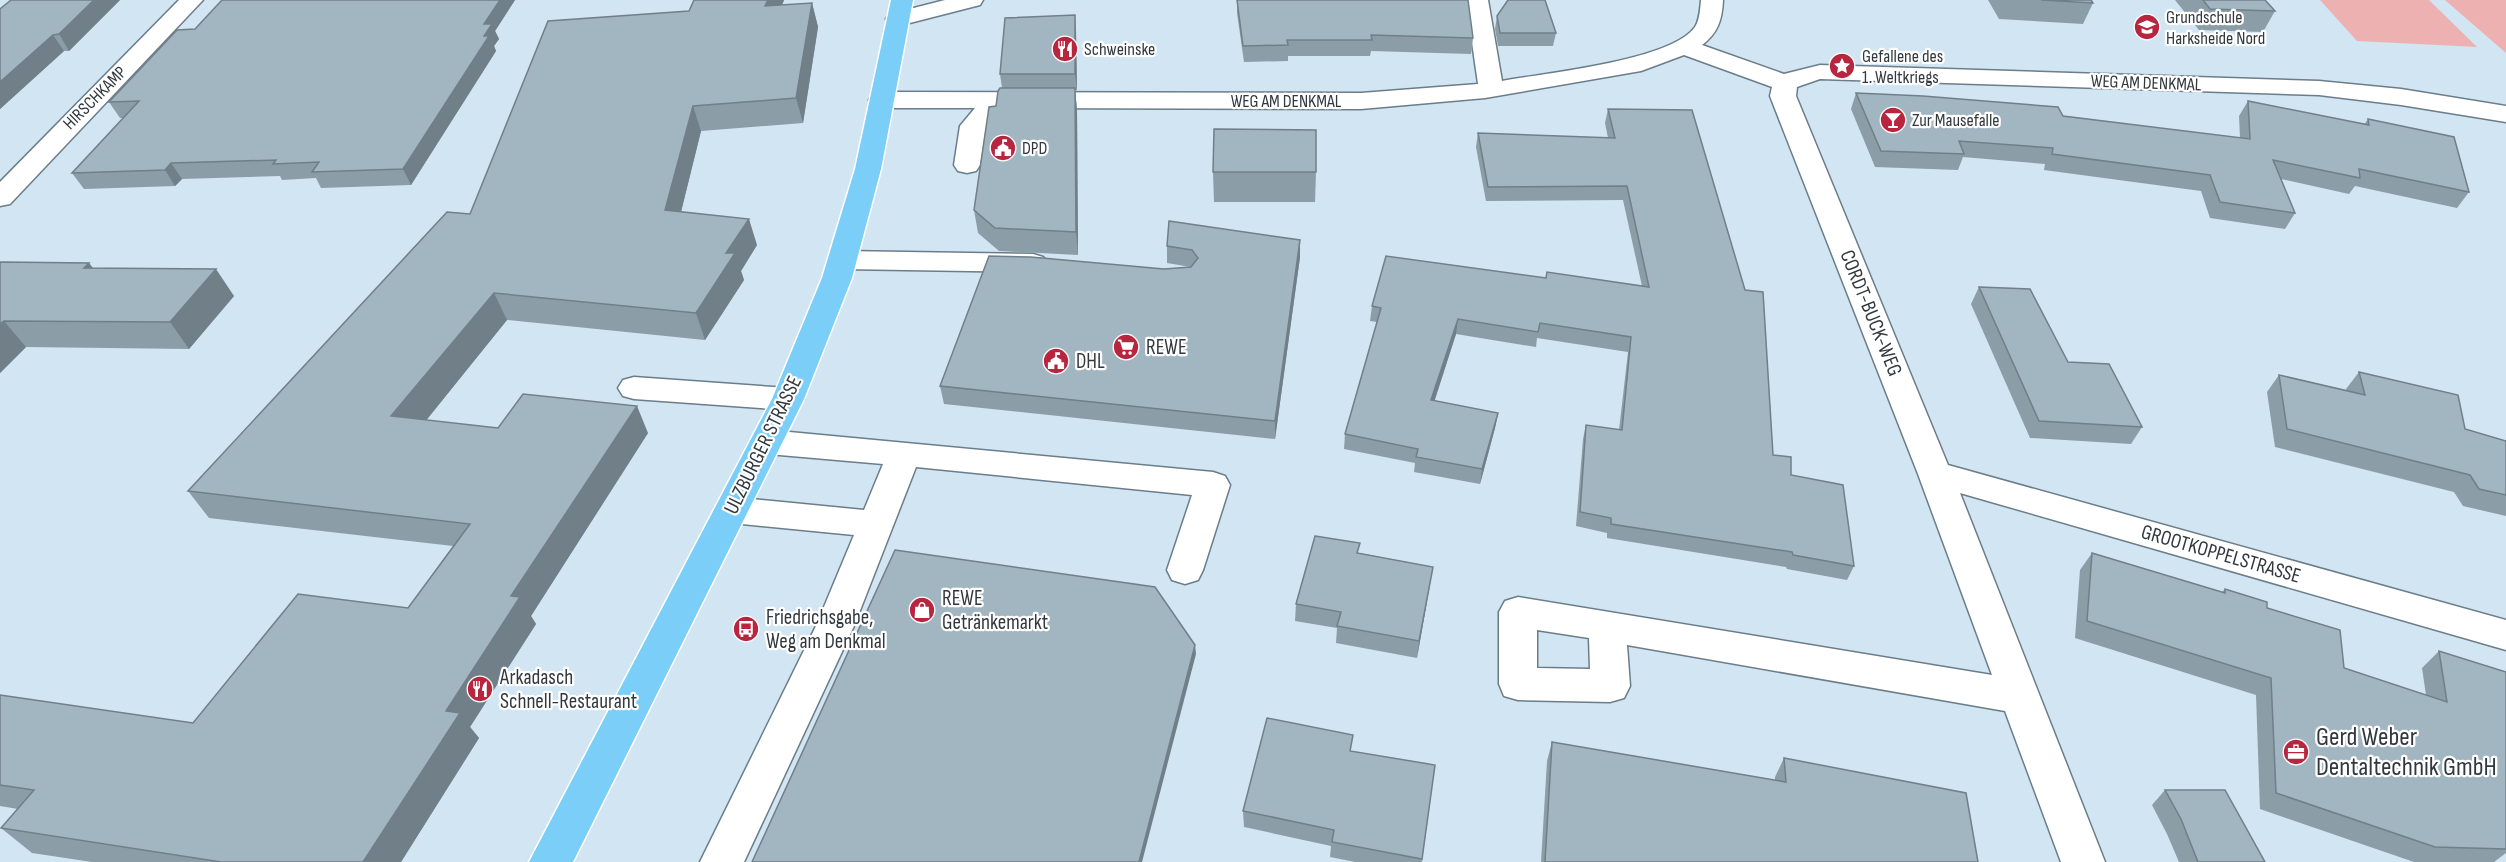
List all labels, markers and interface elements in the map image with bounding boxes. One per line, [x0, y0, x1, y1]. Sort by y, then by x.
place label: Grundschule Harksheide Nord [2166, 7, 2265, 49]
school or university icon: Grundschule Harksheide Nord [2132, 12, 2162, 42]
restaurant icon: Schweinske [1050, 34, 1080, 64]
place label: Schweinske [1084, 39, 1155, 60]
place label: Gefallene des 1. Weltkriegs [1862, 46, 1943, 88]
place icon: Gefallene des 1. Weltkriegs [1827, 51, 1857, 81]
street label: HIRSCHKAMP [59, 62, 131, 134]
street label: WEG AM DENKMAL [2090, 71, 2202, 95]
street label: WEG AM DENKMAL [1231, 91, 1342, 112]
bar icon: Zur Mausefalle [1878, 105, 1908, 135]
place label: Zur Mausefalle [1912, 110, 2000, 131]
public building icon: DPD [988, 133, 1018, 163]
place label: DPD [1022, 138, 1047, 159]
street label: CORDT-BUCK-WEG [1834, 246, 1908, 380]
supermarket icon: REWE [1111, 332, 1141, 362]
place label: REWE [1146, 335, 1187, 360]
public building icon: DHL [1041, 346, 1071, 376]
place label: DHL [1076, 349, 1105, 374]
street label: ULZBURGER STRASSE [719, 372, 807, 518]
street label: GROOTKOPPELSTRASSE [2138, 519, 2304, 589]
place label: REWE Getränkemarkt [942, 586, 1048, 635]
shop icon: REWE Getränkemarkt [907, 595, 937, 625]
place label: Friedrichsgabe, Weg am Denkmal [766, 605, 886, 654]
bus stop icon: Friedrichsgabe, Weg am Denkmal [731, 614, 761, 644]
place label: Arkadasch Schnell-Restaurant [499, 665, 637, 714]
restaurant icon: Arkadasch Schnell-Restaurant [465, 674, 495, 704]
place label: Gerd Weber Dentaltechnik GmbH [2316, 722, 2497, 783]
office icon: Gerd Weber Dentaltechnik GmbH [2281, 737, 2311, 767]

